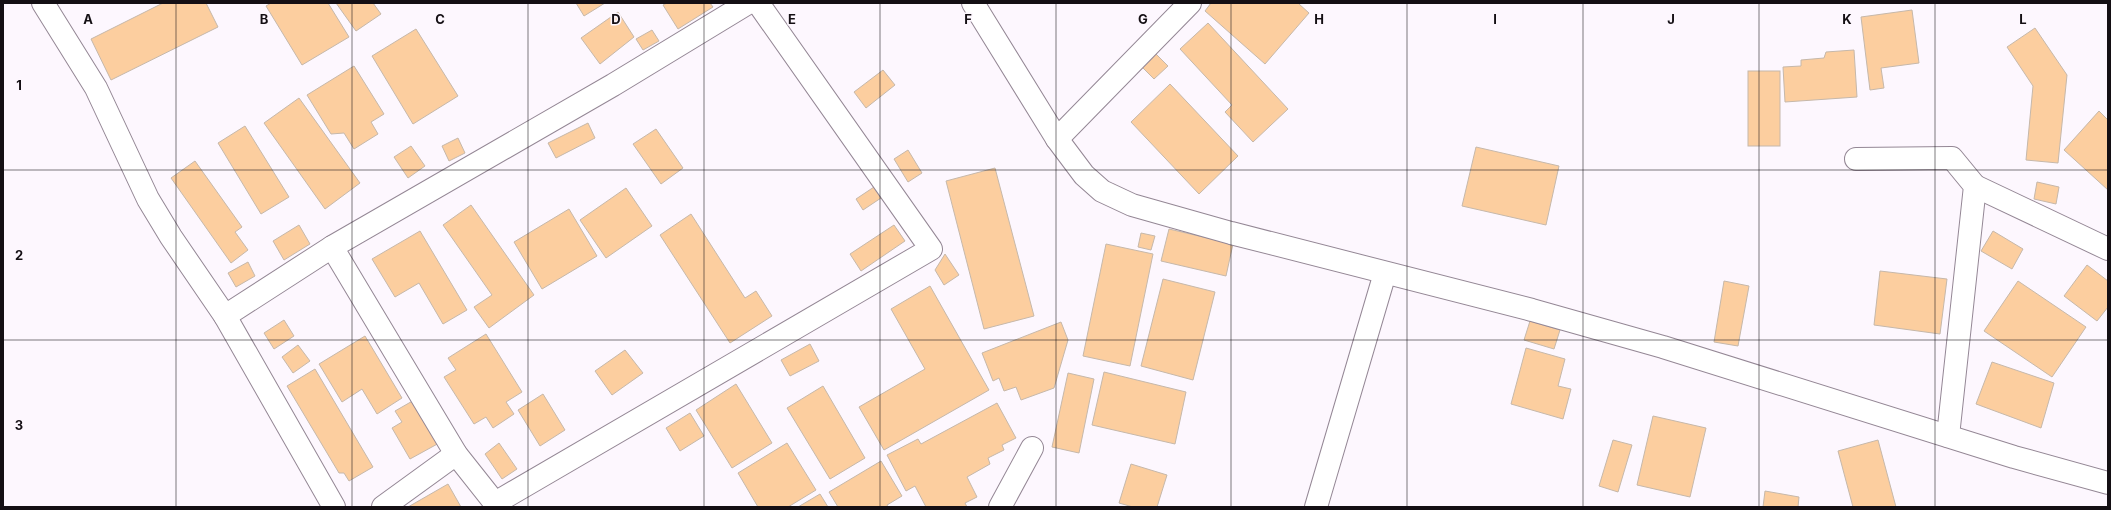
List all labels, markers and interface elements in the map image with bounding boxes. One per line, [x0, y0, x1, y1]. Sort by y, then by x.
text: A [83, 11, 93, 27]
text: B [260, 11, 269, 27]
text: C [435, 11, 445, 27]
text: D [611, 11, 621, 27]
text: E [788, 11, 796, 27]
text: F [964, 11, 972, 27]
text: G [1138, 11, 1148, 27]
text: H [1314, 11, 1324, 27]
text: I [1493, 11, 1497, 27]
text: J [1667, 11, 1675, 27]
text: K [1842, 11, 1852, 27]
text: L [2019, 11, 2027, 27]
text: 1 [16, 77, 22, 93]
text: 2 [15, 247, 23, 263]
text: 3 [15, 417, 23, 433]

